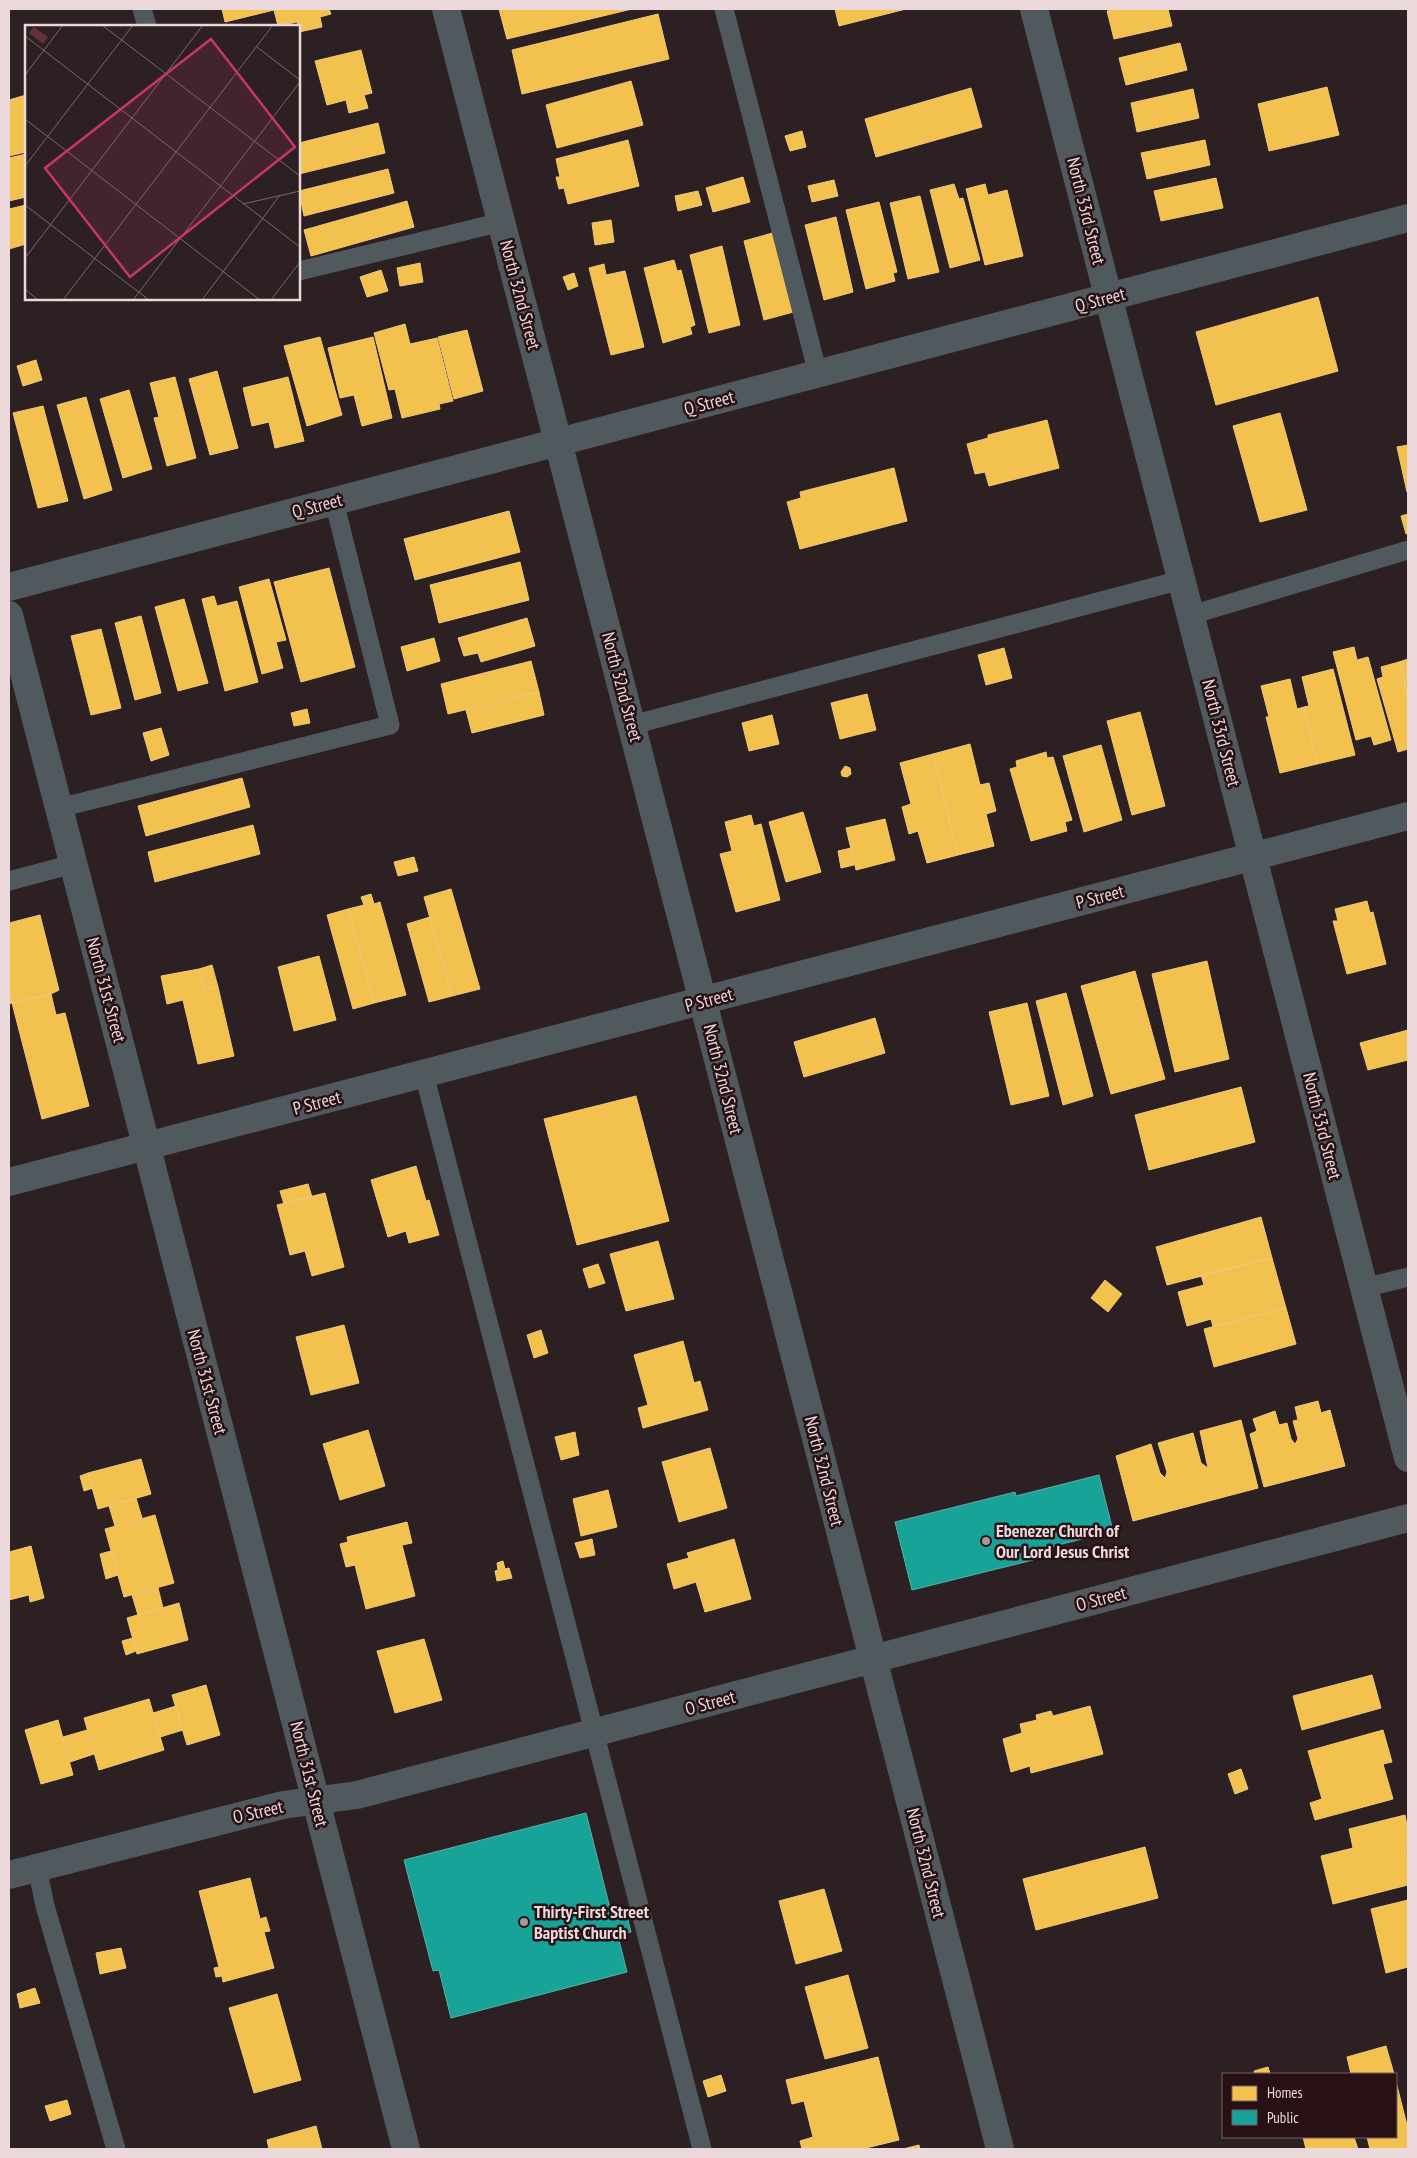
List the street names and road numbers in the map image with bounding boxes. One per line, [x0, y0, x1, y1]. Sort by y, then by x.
street label: North 33rd Street [1062, 155, 1111, 267]
street label: North 32nd Street [495, 238, 546, 352]
street label: Q Street [1072, 282, 1128, 317]
street label: Q Street [681, 385, 737, 420]
street label: Q Street [289, 488, 345, 523]
street label: North 32nd Street [597, 630, 648, 744]
street label: North 33rd Street [1197, 677, 1246, 789]
street label: P Street [1073, 879, 1126, 914]
street label: North 31st Street [81, 935, 132, 1045]
street label: P Street [682, 982, 735, 1017]
street label: North 32nd Street [699, 1022, 748, 1136]
street label: North 33rd Street [1298, 1070, 1347, 1182]
street label: P Street [290, 1085, 343, 1120]
street label: North 31st Street [182, 1327, 233, 1437]
street label: North 32nd Street [800, 1414, 849, 1528]
street label: O Street [1073, 1581, 1129, 1616]
street label: O Street [682, 1685, 738, 1720]
street label: North 31st Street [285, 1719, 334, 1829]
street label: O Street [230, 1795, 285, 1828]
street label: North 32nd Street [902, 1806, 951, 1920]

